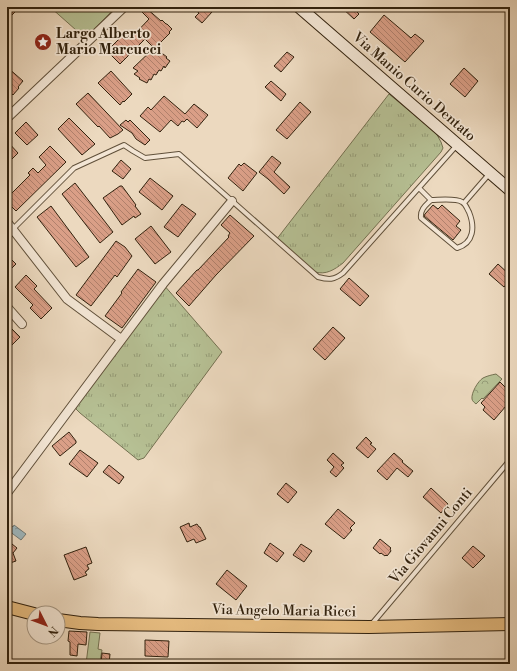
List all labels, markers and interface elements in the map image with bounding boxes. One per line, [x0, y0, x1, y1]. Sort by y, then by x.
place label: Largo Alberto Mario Marcucci [56, 25, 162, 59]
street label: Via Manio Curio Dentato [348, 28, 479, 146]
place icon: Largo Alberto Mario Marcucci [33, 32, 53, 52]
street label: Via Giovanni Conti [385, 484, 477, 588]
street label: Via Angelo Maria Ricci [211, 601, 357, 621]
north arrow [26, 605, 66, 645]
text: N [44, 623, 61, 639]

